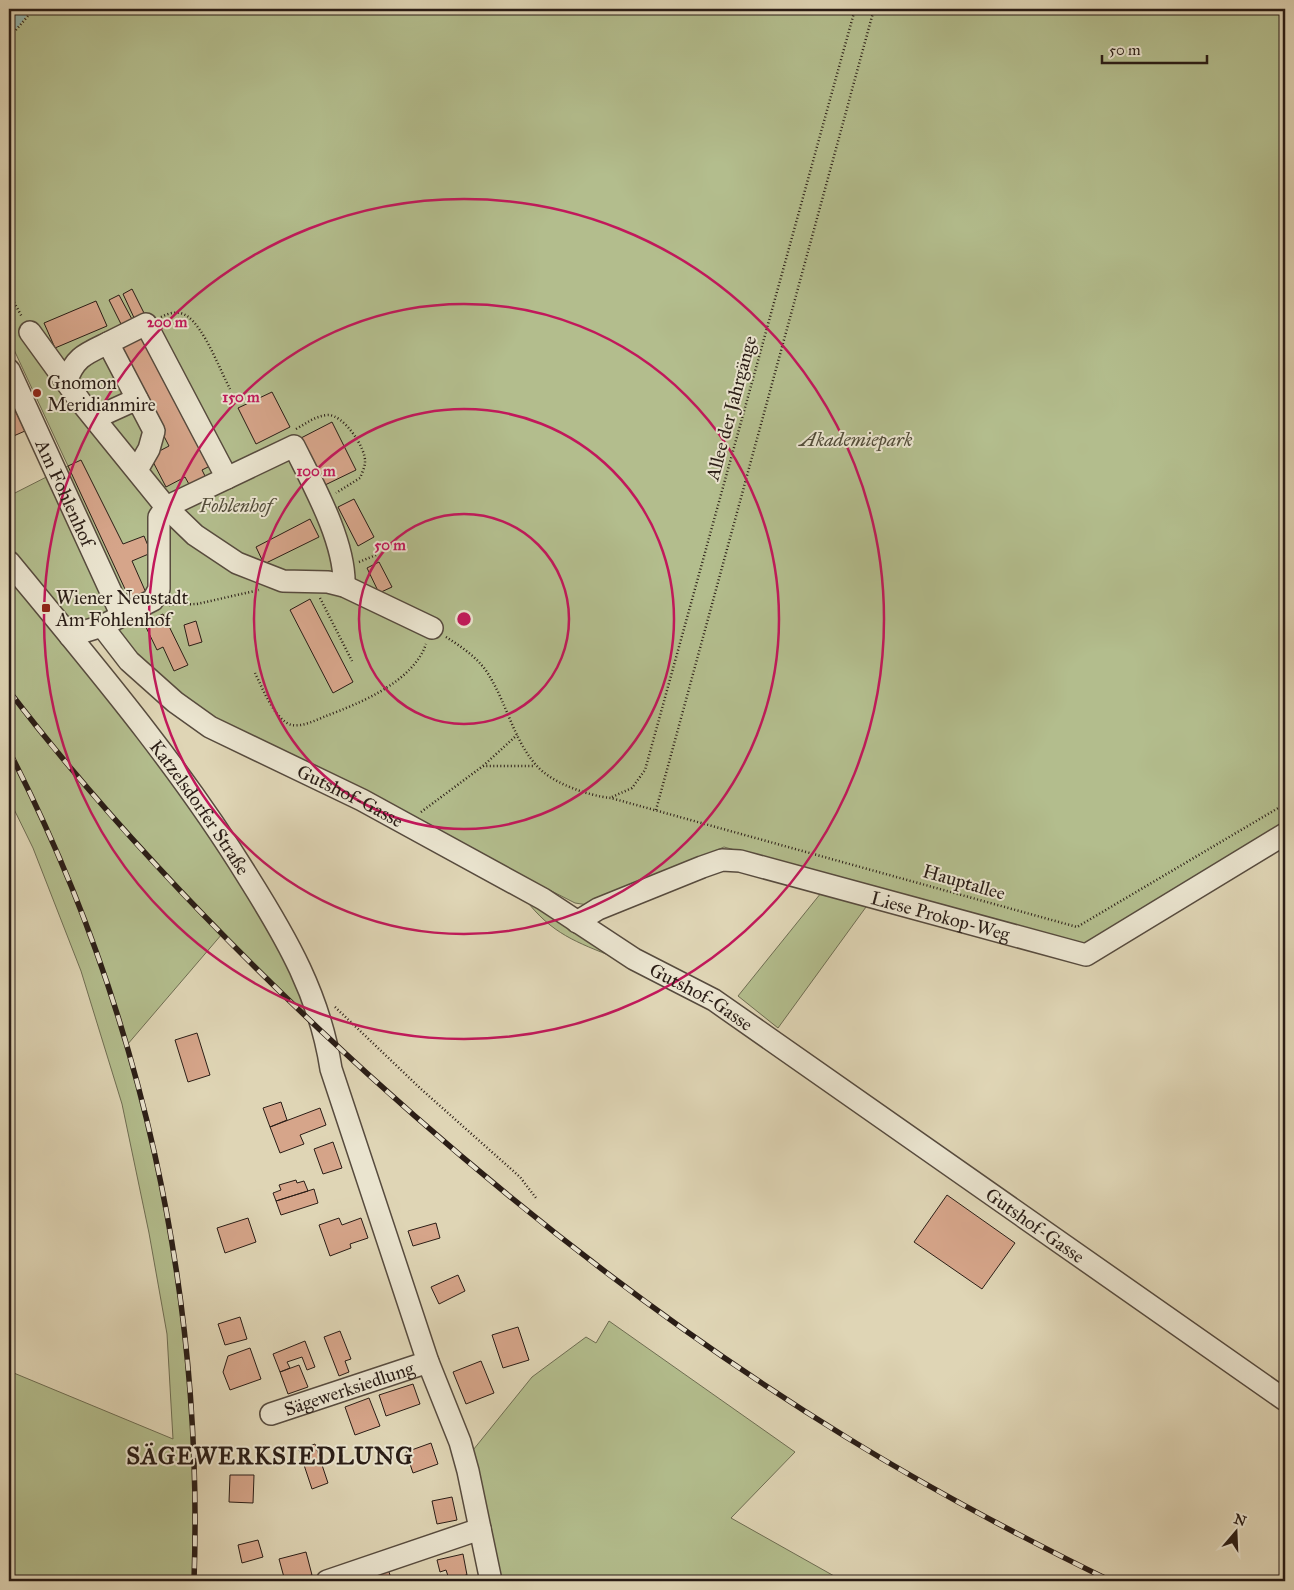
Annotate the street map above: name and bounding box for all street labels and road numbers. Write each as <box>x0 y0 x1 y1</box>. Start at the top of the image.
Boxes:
street label: Allee der Jahrgänge <box>700 333 762 484</box>
street label: Am Fohlenhof <box>30 435 101 552</box>
street label: Katzelsdorfer Straße <box>145 735 255 879</box>
street label: Gutshof-Gasse <box>294 759 407 832</box>
street label: Hauptallee <box>920 859 1008 905</box>
street label: Liese Prokop-Weg <box>869 886 1013 946</box>
street label: Gutshof-Gasse <box>646 958 758 1035</box>
street label: Gutshof-Gasse <box>981 1182 1089 1268</box>
street label: Sägewerksiedlung <box>281 1356 417 1420</box>

